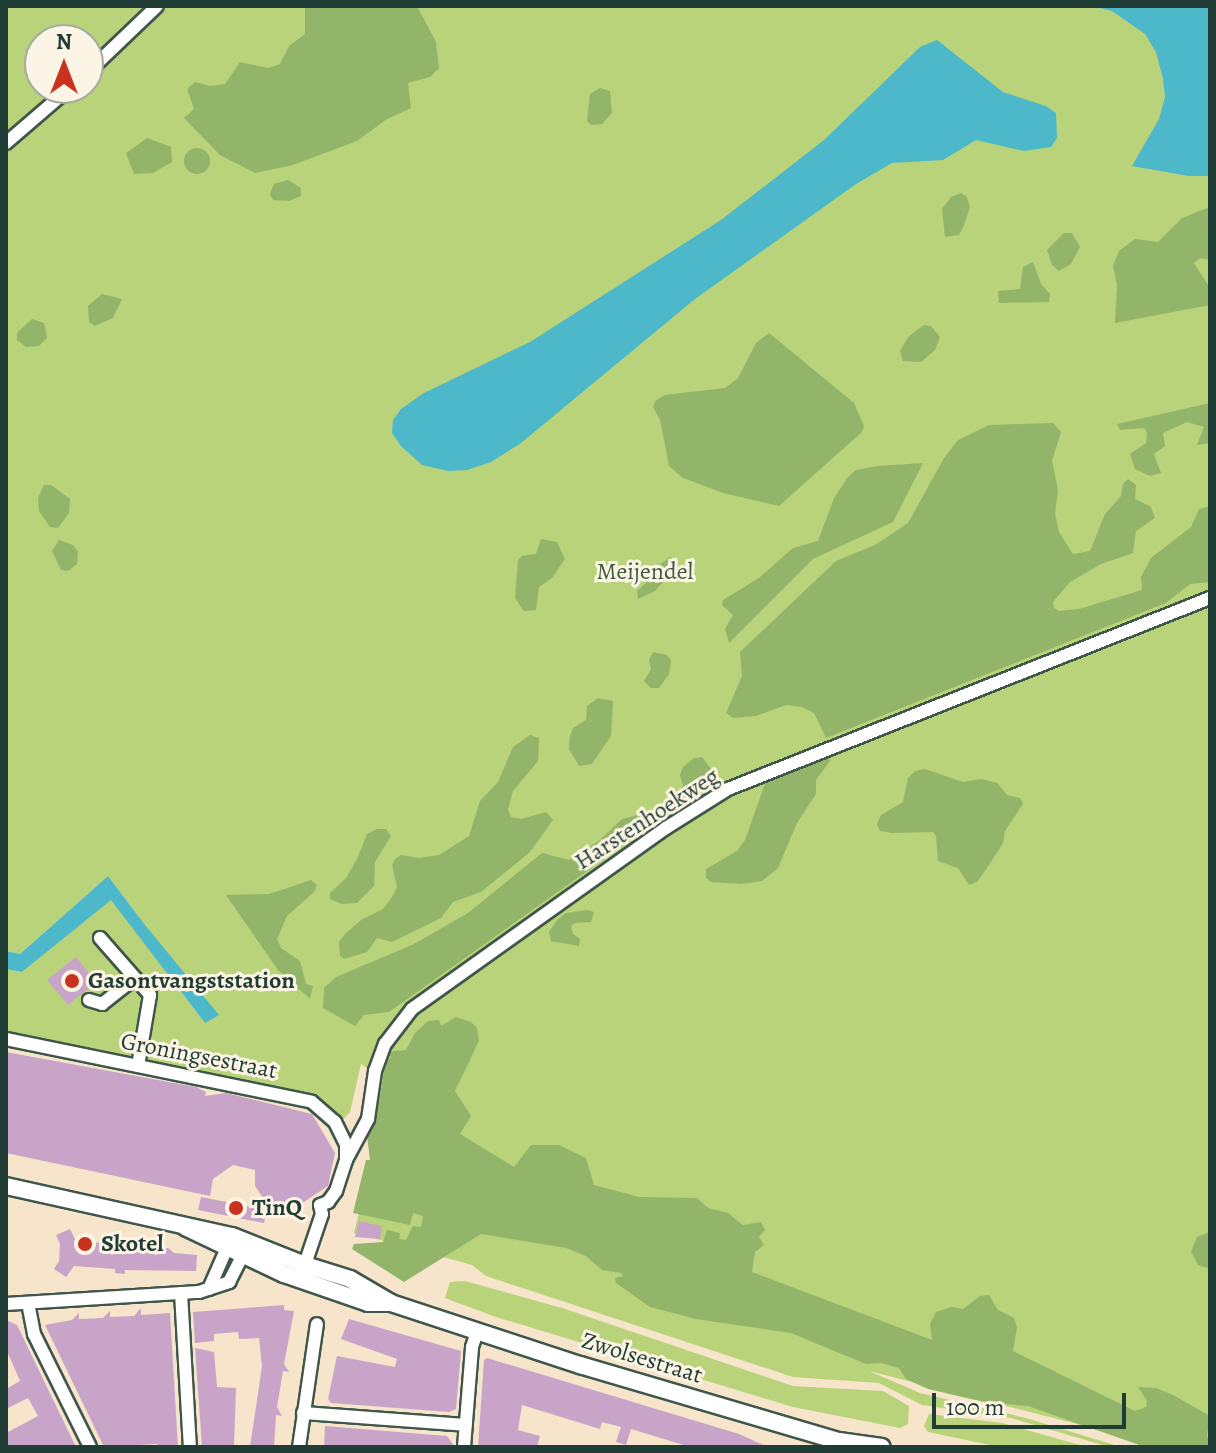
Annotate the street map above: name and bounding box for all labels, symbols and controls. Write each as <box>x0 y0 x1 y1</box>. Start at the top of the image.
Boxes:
north arrow <box>24 24 104 104</box>
text: N <box>56 27 72 57</box>
park label: Meijendel <box>597 558 693 586</box>
street label: Harstenhoekweg <box>570 762 724 876</box>
place label: Gasontvangststation <box>88 967 295 995</box>
marker: Gasontvangststation <box>63 972 81 990</box>
street label: Groningsestraat <box>118 1027 280 1085</box>
place label: TinQ <box>252 1194 302 1222</box>
marker: TinQ <box>227 1199 245 1217</box>
place label: Skotel <box>101 1230 163 1258</box>
marker: Skotel <box>76 1235 94 1253</box>
street label: Zwolsestraat <box>578 1326 706 1390</box>
scale bar <box>936 1377 1130 1427</box>
text: 100 m <box>946 1391 1005 1423</box>

